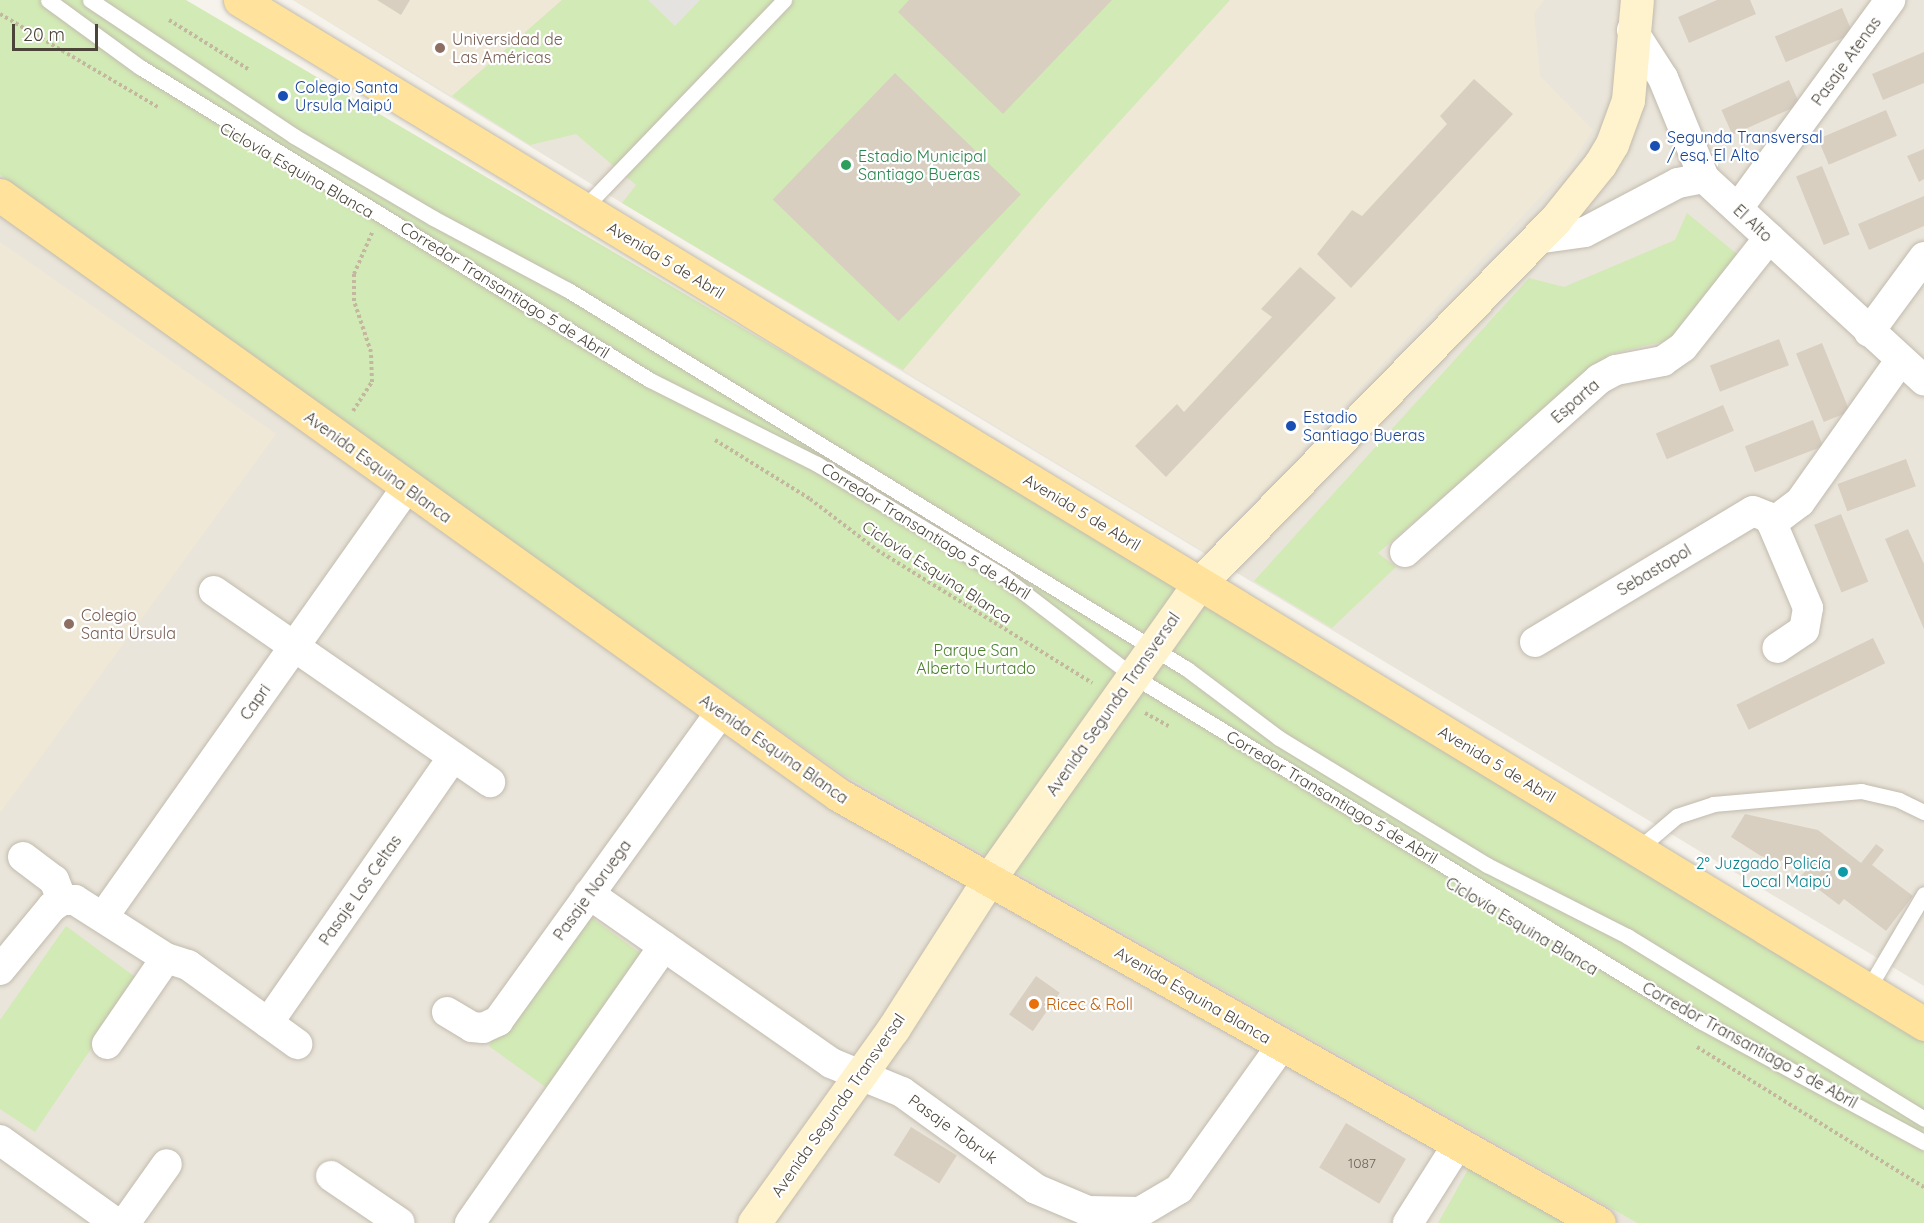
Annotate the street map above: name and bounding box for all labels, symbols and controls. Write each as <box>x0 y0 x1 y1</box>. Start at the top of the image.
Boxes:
scale bar <box>15 12 100 50</box>
street label: Pasaje Atenas <box>1807 13 1885 109</box>
text: 20 m <box>23 23 65 46</box>
place label: Universidad de Las Américas <box>452 29 563 67</box>
marker: Universidad de Las Américas <box>433 41 447 55</box>
place label: Colegio Santa Ursula Maipú <box>295 77 398 115</box>
marker: Colegio Santa Ursula Maipú <box>276 89 290 103</box>
street label: Ciclovía Esquina Blanca <box>217 118 377 222</box>
place label: Segunda Transversal / esq. El Alto <box>1667 127 1823 165</box>
marker: Segunda Transversal / esq. El Alto <box>1648 139 1662 153</box>
place label: Estadio Municipal Santiago Bueras <box>858 146 987 184</box>
marker: Estadio Municipal Santiago Bueras <box>839 158 853 172</box>
street label: El Alto <box>1730 200 1776 246</box>
street label: Corredor Transantiago 5 de Abril <box>397 217 613 363</box>
street label: Avenida 5 de Abril <box>604 217 728 303</box>
street label: Esparta <box>1547 375 1603 427</box>
street label: Avenida Esquina Blanca <box>301 407 455 527</box>
place label: Estadio Santiago Bueras <box>1303 407 1425 445</box>
marker: Estadio Santiago Bueras <box>1284 419 1298 433</box>
street label: Corredor Transantiago 5 de Abril <box>818 458 1034 604</box>
street label: Avenida 5 de Abril <box>1020 469 1144 555</box>
street label: Ciclovía Esquina Blanca <box>859 516 1015 628</box>
street label: Sebastopol <box>1613 540 1695 600</box>
place label: Colegio Santa Úrsula <box>81 605 176 643</box>
street label: Avenida Segunda Transversal <box>1042 609 1184 799</box>
marker: Colegio Santa Úrsula <box>62 617 76 631</box>
park label: Parque San Alberto Hurtado <box>916 640 1036 678</box>
street label: Capri <box>236 680 274 724</box>
street label: Avenida Esquina Blanca <box>696 690 852 808</box>
street label: Avenida 5 de Abril <box>1435 721 1559 807</box>
street label: Corredor Transantiago 5 de Abril <box>1223 726 1441 868</box>
street label: Pasaje Los Celtas <box>315 831 405 949</box>
street label: Pasaje Noruega <box>549 836 635 944</box>
place label: 2° Juzgado Policía Local Maipú <box>1696 853 1831 891</box>
marker: 2° Juzgado Policía Local Maipú <box>1836 865 1850 879</box>
street label: Ciclovía Esquina Blanca <box>1442 873 1602 979</box>
street label: Avenida Esquina Blanca <box>1112 942 1274 1048</box>
street label: Corredor Transantiago 5 de Abril <box>1639 978 1861 1112</box>
place label: Ricec & Roll <box>1046 994 1133 1014</box>
marker: Ricec & Roll <box>1027 997 1041 1011</box>
street label: Avenida Segunda Transversal <box>767 1010 909 1200</box>
street label: Pasaje Tobruk <box>905 1090 1001 1168</box>
house number: 1087 <box>1348 1155 1376 1171</box>

